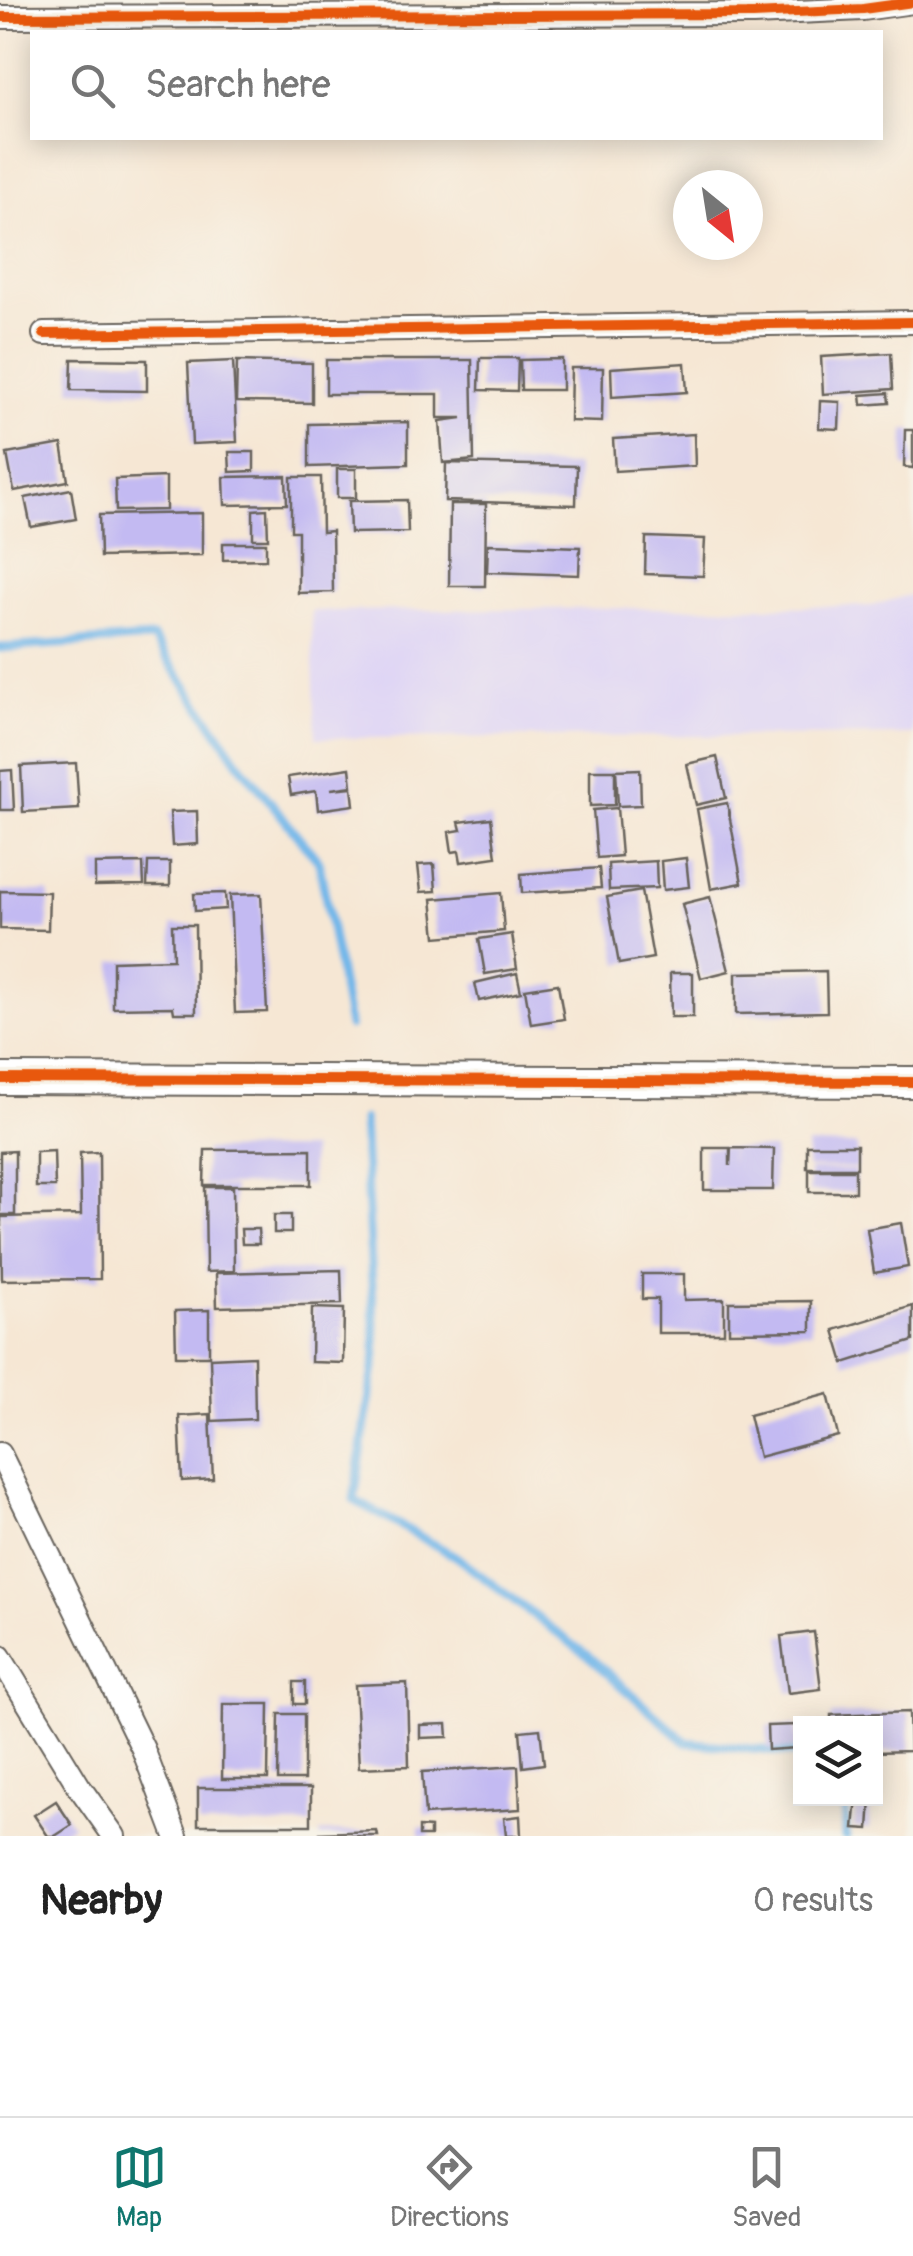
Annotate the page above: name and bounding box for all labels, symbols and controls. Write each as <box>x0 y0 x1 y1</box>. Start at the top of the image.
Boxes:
search box <box>30 30 883 140</box>
icon: search <box>65 58 120 113</box>
text: Search here <box>145 61 331 109</box>
north arrow <box>673 170 763 260</box>
map controls <box>793 1716 883 1806</box>
button: layers <box>793 1716 883 1806</box>
text: Nearby <box>40 1875 162 1927</box>
text: 0 results <box>753 1881 873 1921</box>
tab: Map <box>112 2140 167 2235</box>
tab: Directions <box>390 2140 509 2235</box>
tab: Saved <box>732 2140 801 2235</box>

